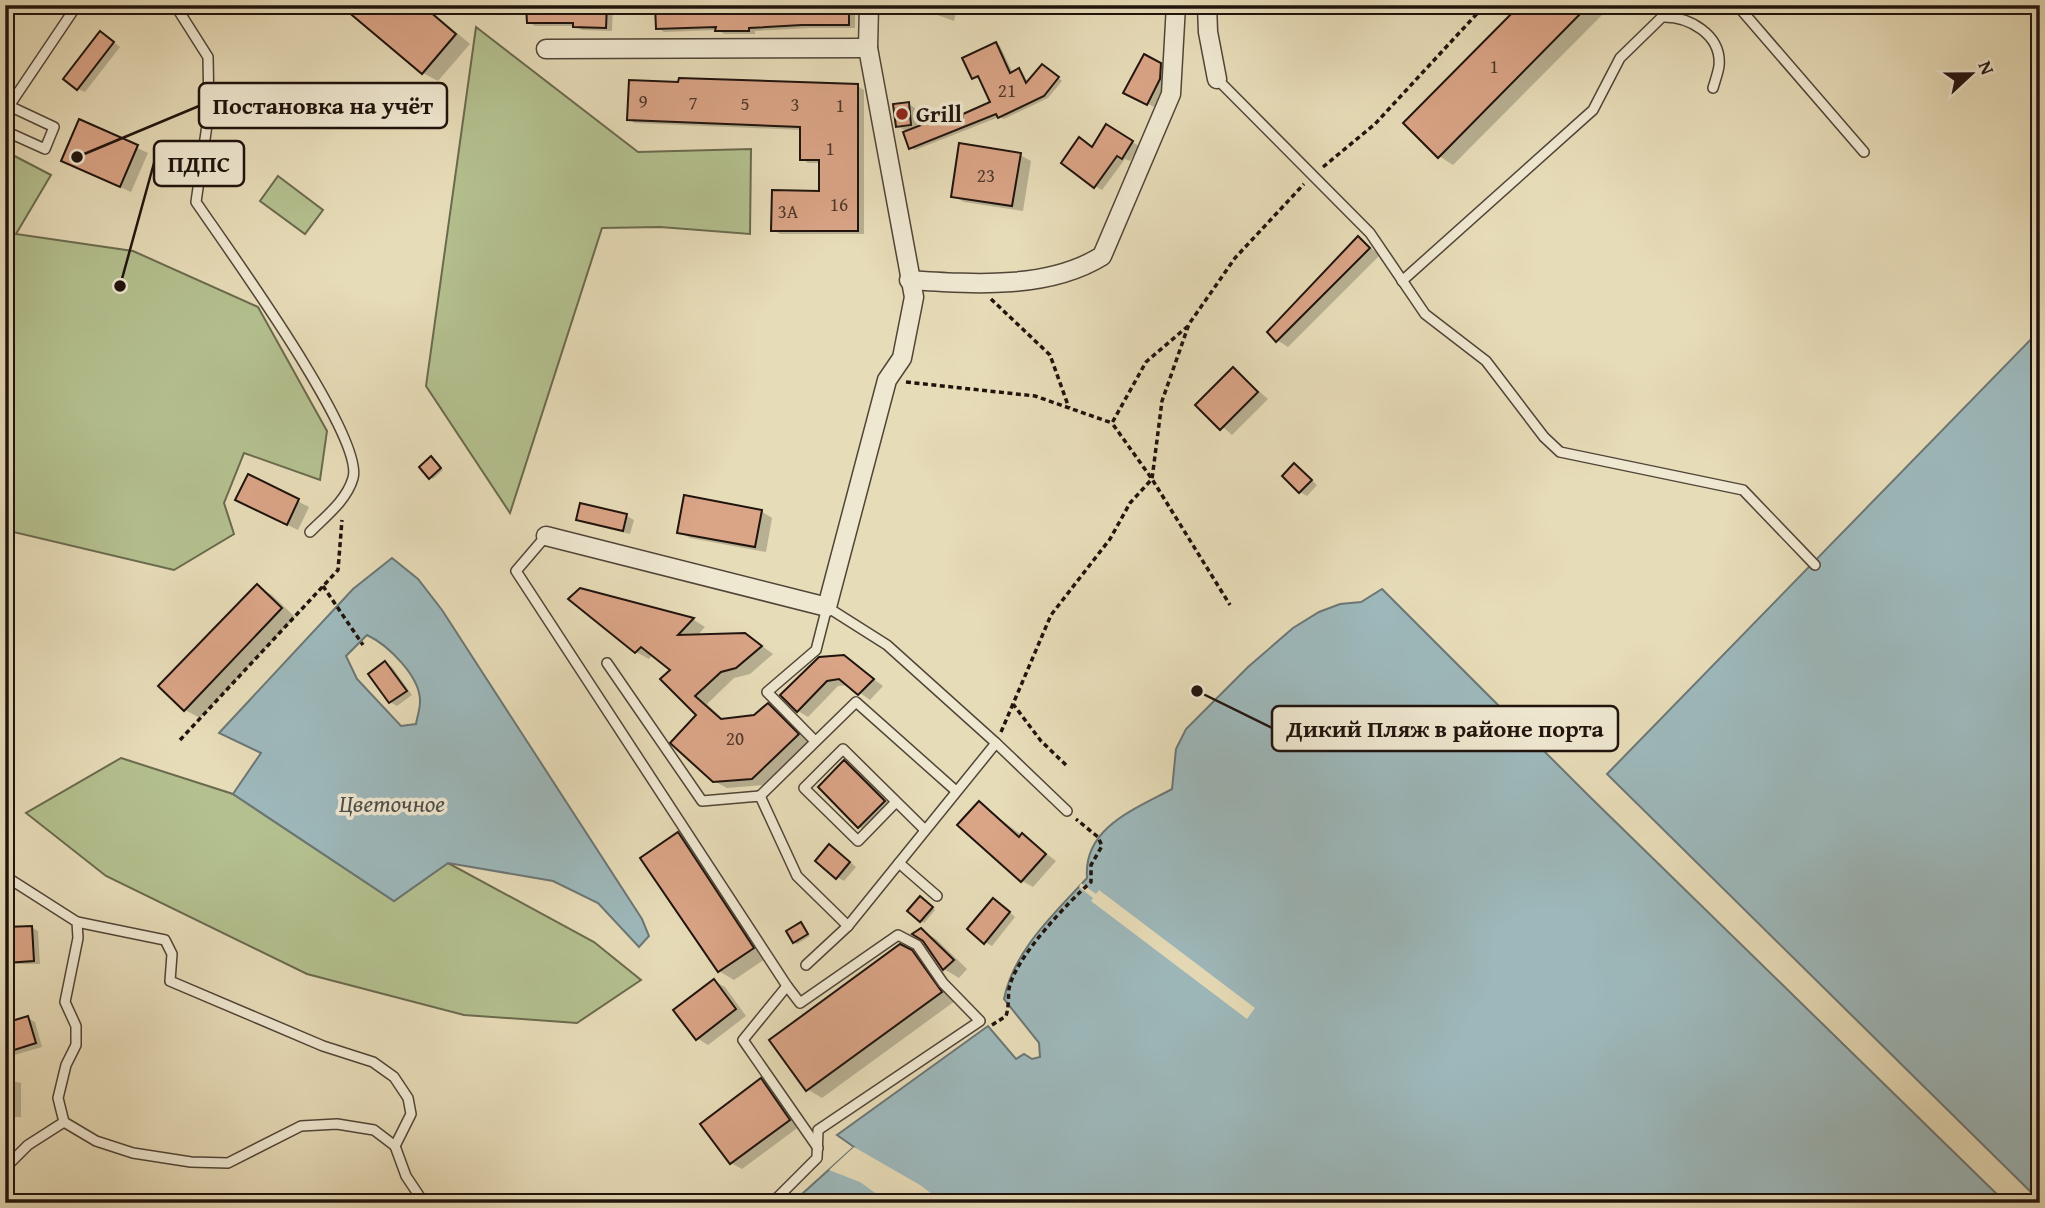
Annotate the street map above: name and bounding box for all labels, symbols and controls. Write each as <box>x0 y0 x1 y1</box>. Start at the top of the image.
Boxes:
north arrow <box>1937 38 2007 108</box>
house number: 1 <box>1489 52 1499 80</box>
text: N <box>1971 56 2002 79</box>
house number: 21 <box>998 76 1016 104</box>
callout: Постановка на учёт <box>199 83 447 128</box>
house number: 9 <box>638 87 648 115</box>
text: Постановка на учёт <box>213 88 433 123</box>
house number: 7 <box>688 88 698 116</box>
house number: 5 <box>740 89 750 117</box>
house number: 3 <box>790 90 800 118</box>
house number: 1 <box>835 91 845 119</box>
place label: Grill <box>916 97 962 130</box>
marker: Grill <box>894 106 910 122</box>
house number: 1 <box>825 134 835 162</box>
callout: ПДПС <box>154 141 244 186</box>
text: ПДПС <box>168 146 230 181</box>
house number: 23 <box>977 161 995 189</box>
house number: 16 <box>830 190 848 218</box>
house number: 3А <box>778 197 799 225</box>
callout: Дикий Пляж в районе порта <box>1272 706 1618 751</box>
text: Дикий Пляж в районе порта <box>1285 711 1605 746</box>
house number: 20 <box>726 724 744 752</box>
water label: Цветочное <box>339 786 445 821</box>

